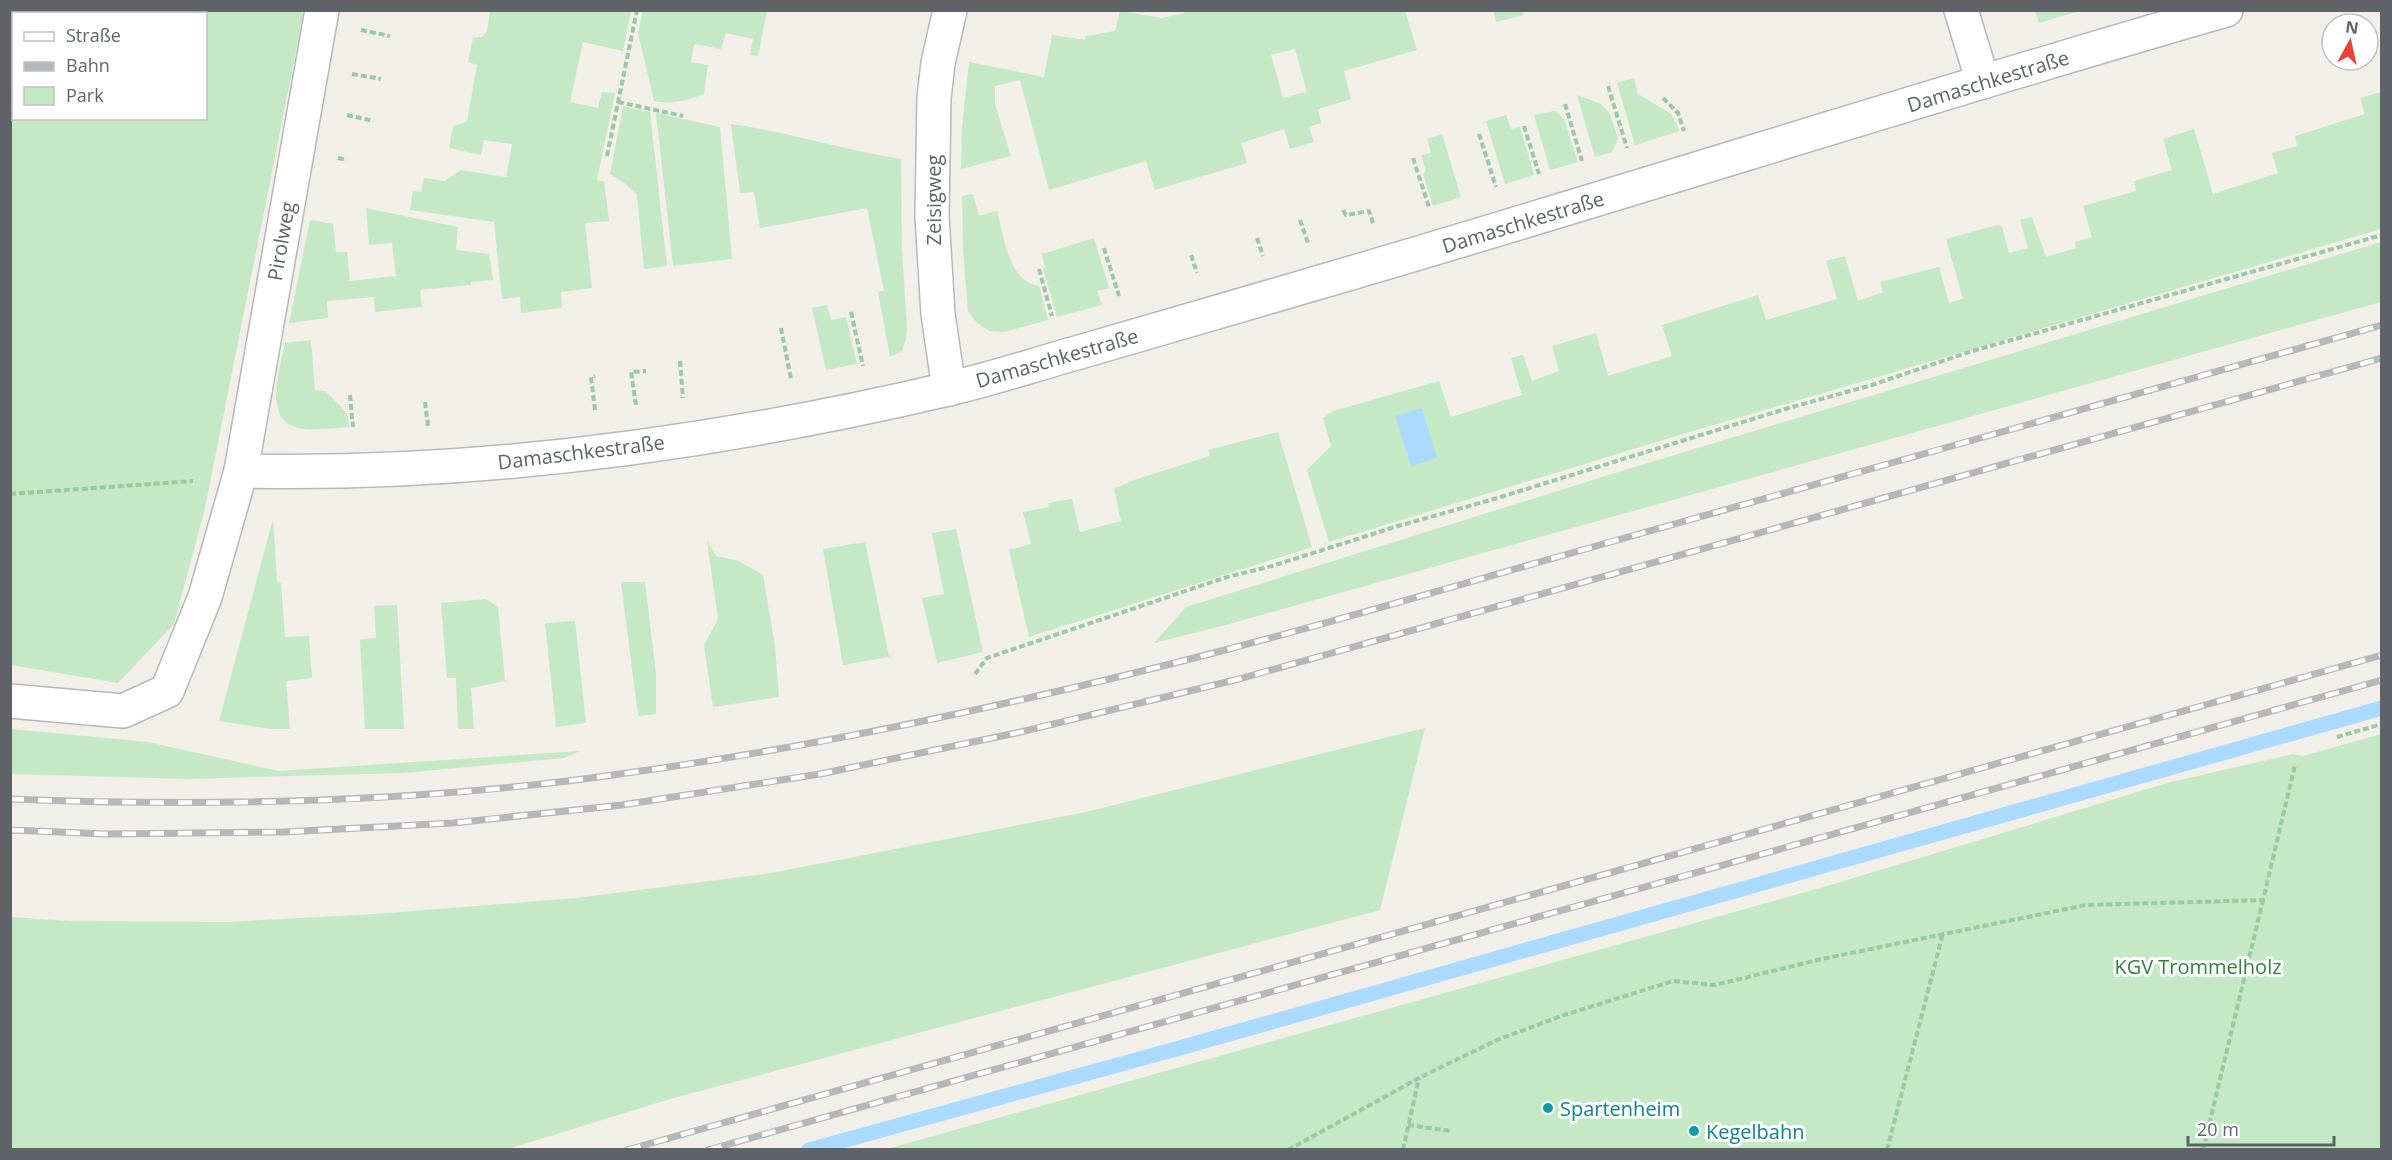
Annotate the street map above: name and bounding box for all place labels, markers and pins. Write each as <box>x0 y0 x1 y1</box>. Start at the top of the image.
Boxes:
place label: Spartenheim <box>1560 1095 1680 1122</box>
marker: Spartenheim <box>1541 1101 1555 1115</box>
place label: Kegelbahn <box>1706 1118 1805 1145</box>
marker: Kegelbahn <box>1687 1124 1701 1138</box>

